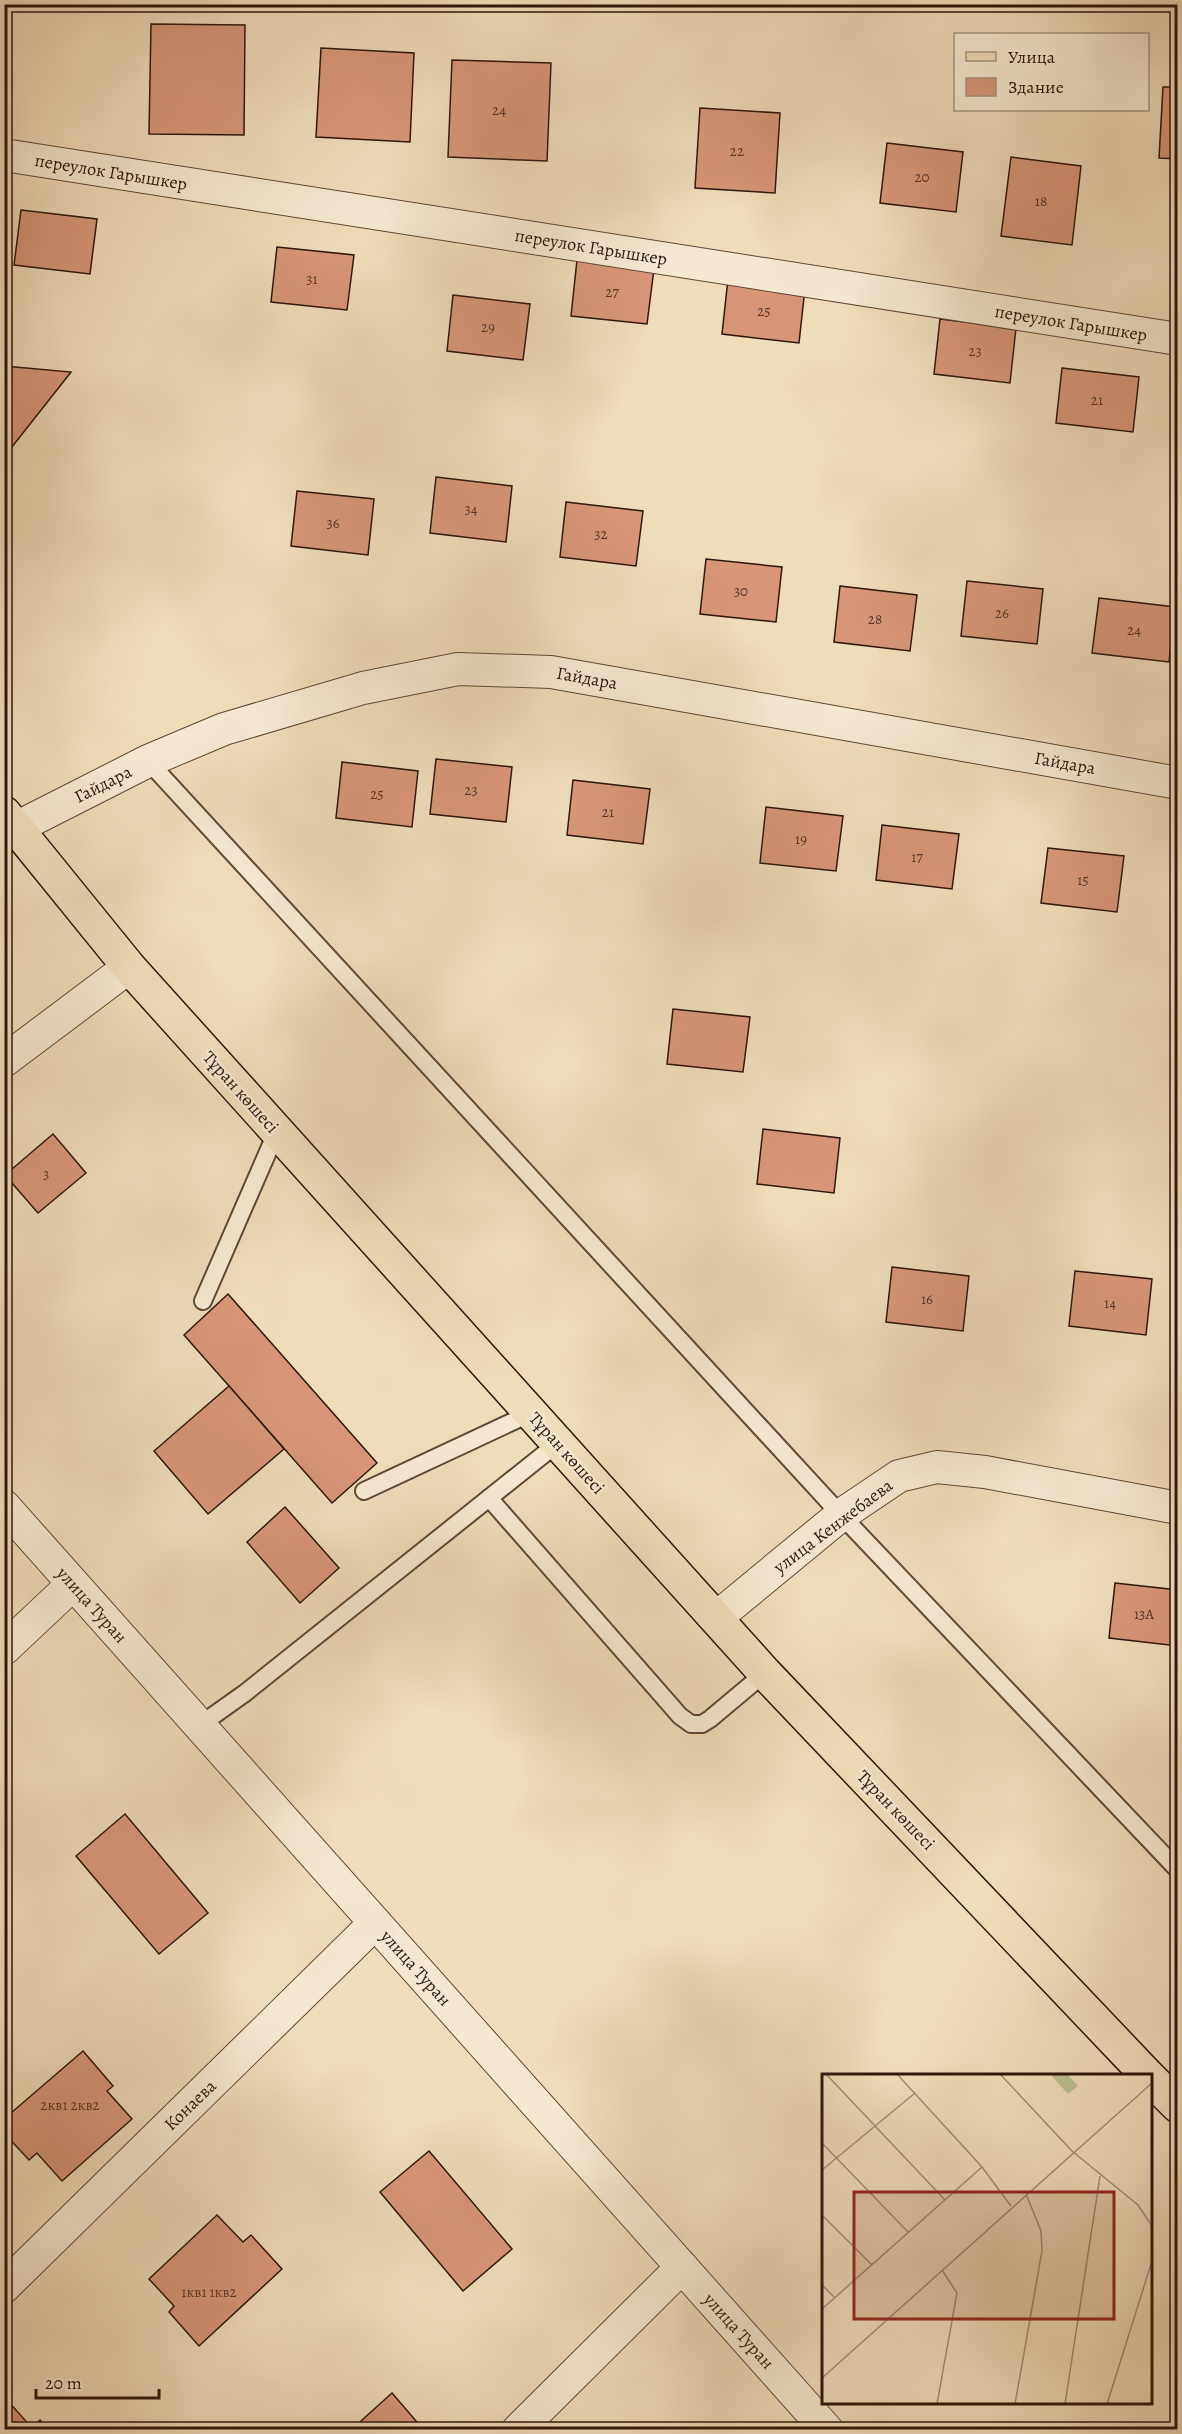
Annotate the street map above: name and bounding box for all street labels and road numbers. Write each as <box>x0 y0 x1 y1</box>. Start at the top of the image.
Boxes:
street label: переулок Гарышкер <box>33 148 189 196</box>
street label: переулок Гарышкер <box>513 223 669 271</box>
street label: переулок Гарышкер <box>993 299 1149 347</box>
street label: Гайдара <box>555 661 620 695</box>
street label: Гайдара <box>1033 746 1098 780</box>
street label: Гайдара <box>70 759 136 809</box>
street label: Тұран көшесі <box>198 1046 284 1138</box>
street label: Тұран көшесі <box>524 1407 610 1499</box>
street label: улица Кенжебаева <box>768 1473 898 1579</box>
street label: улица Туран <box>51 1561 133 1648</box>
street label: Тұран көшесі <box>852 1765 940 1855</box>
street label: улица Туран <box>375 1924 457 2011</box>
street label: Конаева <box>159 2074 222 2136</box>
street label: улица Туран <box>698 2287 780 2374</box>

